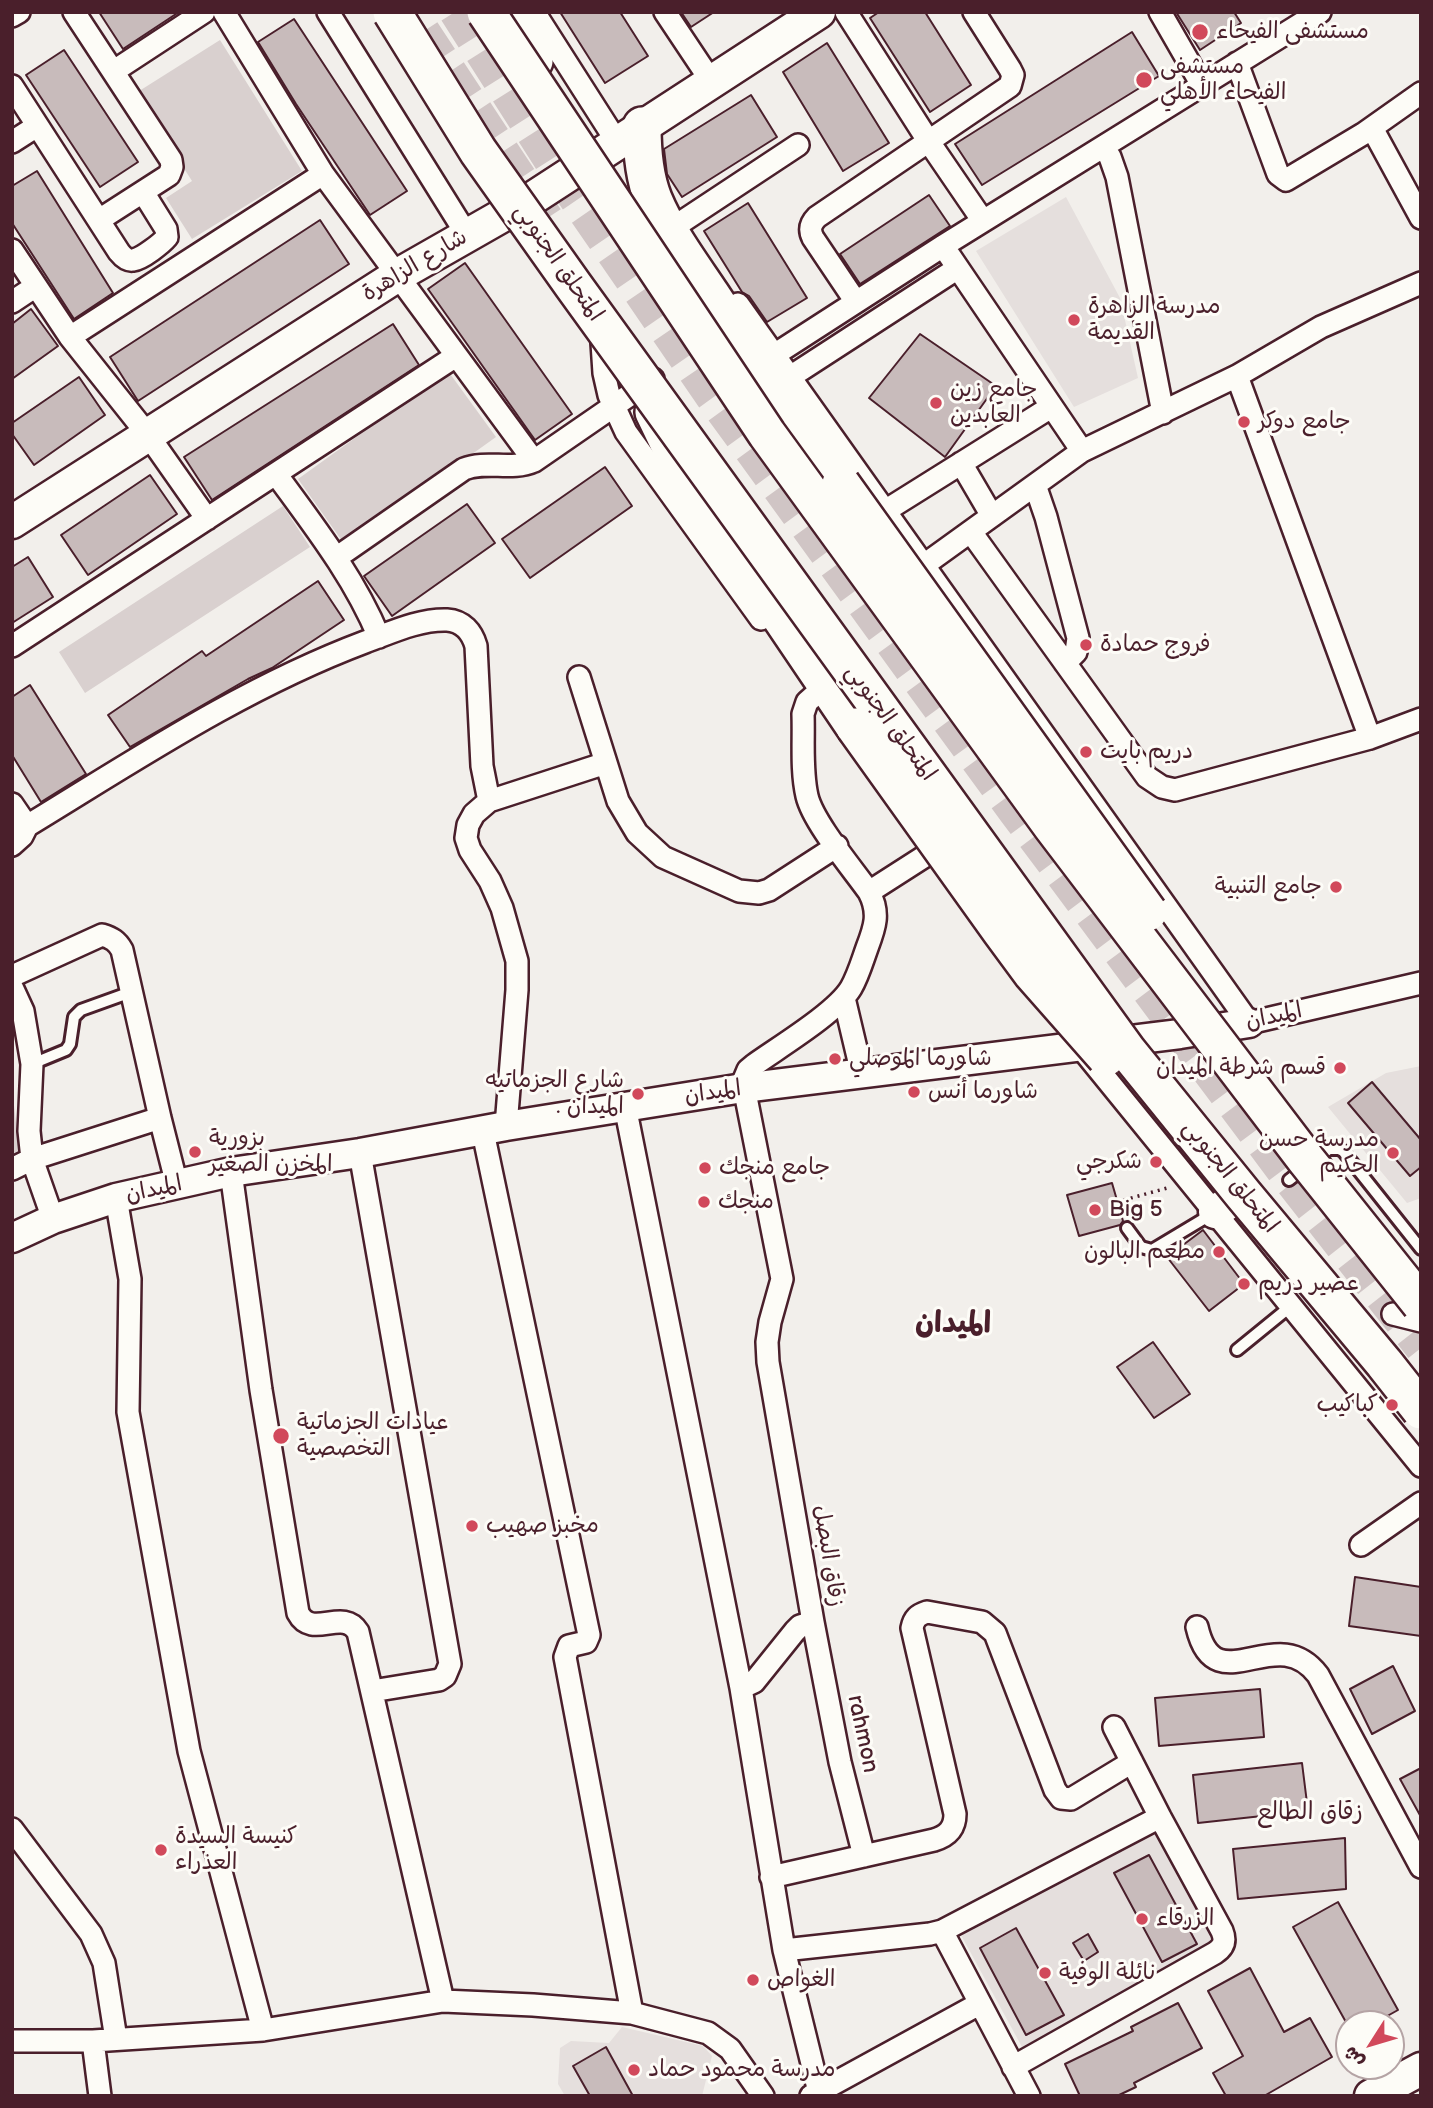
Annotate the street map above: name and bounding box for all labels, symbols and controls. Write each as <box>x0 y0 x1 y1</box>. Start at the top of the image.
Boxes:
place label: مستشفى الفيحاء <box>1216 18 1369 46</box>
marker: مستشفى الفيحاء <box>1190 22 1210 42</box>
place label: مستشفى الفيحاء الأهلي <box>1160 53 1286 107</box>
marker: مستشفى الفيحاء الأهلي <box>1134 70 1154 90</box>
street label: المتحلق الجنوبي <box>507 199 609 327</box>
street label: شارع الزاهرة <box>357 224 473 308</box>
place label: مدرسة الزاهرة القديمة <box>1088 293 1220 347</box>
marker: مدرسة الزاهرة القديمة <box>1066 312 1082 328</box>
place label: جامع زين العابدين <box>950 376 1037 430</box>
marker: جامع زين العابدين <box>928 395 944 411</box>
place label: جامع دوكر <box>1258 408 1351 436</box>
marker: جامع دوكر <box>1236 414 1252 430</box>
place label: فروج حمادة <box>1100 631 1211 659</box>
marker: فروج حمادة <box>1078 637 1094 653</box>
street label: المتحلق الجنوبي <box>838 659 942 787</box>
place label: دريم بايت <box>1100 738 1193 766</box>
marker: دريم بايت <box>1078 744 1094 760</box>
place label: جامع التنبية <box>1215 873 1322 901</box>
marker: جامع التنبية <box>1328 879 1344 895</box>
street label: الميدان <box>1243 998 1305 1036</box>
place label: شاورما الموصلي <box>849 1045 992 1073</box>
marker: شاورما الموصلي <box>827 1051 843 1067</box>
place label: قسم شرطة الميدان <box>1156 1054 1326 1082</box>
marker: قسم شرطة الميدان <box>1332 1060 1348 1076</box>
place label: شارع الجزماتيه . الميدان <box>486 1067 624 1121</box>
street label: الميدان <box>683 1075 743 1111</box>
place label: شاورما أنس <box>928 1078 1038 1106</box>
marker: شاورما أنس <box>906 1084 922 1100</box>
marker: شارع الجزماتيه . الميدان <box>630 1086 646 1102</box>
street label: المتحلق الجنوبي <box>1176 1115 1284 1239</box>
place label: بزورية المخزن الصغير <box>209 1125 333 1179</box>
place label: مدرسة حسن الحكيم <box>1259 1126 1379 1180</box>
marker: بزورية المخزن الصغير <box>187 1144 203 1160</box>
marker: مدرسة حسن الحكيم <box>1385 1145 1401 1161</box>
place label: شكرجي <box>1076 1148 1142 1176</box>
place label: جامع منجك <box>719 1154 830 1182</box>
marker: شكرجي <box>1148 1154 1164 1170</box>
marker: جامع منجك <box>697 1160 713 1176</box>
street label: الميدان <box>123 1171 185 1209</box>
place label: منجك <box>718 1188 774 1216</box>
marker: منجك <box>696 1194 712 1210</box>
place label: Big 5 <box>1109 1196 1163 1224</box>
marker: Big 5 <box>1087 1202 1103 1218</box>
place label: مطعم البالون <box>1084 1238 1205 1266</box>
marker: مطعم البالون <box>1211 1244 1227 1260</box>
place label: عصير دريم <box>1258 1270 1359 1298</box>
marker: عصير دريم <box>1236 1276 1252 1292</box>
district label: الميدان <box>915 1306 991 1342</box>
place label: كباكيب <box>1316 1391 1378 1419</box>
marker: كباكيب <box>1384 1397 1400 1413</box>
place label: عيادات الجزماتية التخصصية <box>297 1409 448 1463</box>
marker: عيادات الجزماتية التخصصية <box>271 1426 291 1446</box>
street label: زقاق البصل <box>806 1503 850 1609</box>
place label: مخبز صهيب <box>486 1512 599 1540</box>
marker: مخبز صهيب <box>464 1518 480 1534</box>
street label: rahmon <box>840 1693 884 1775</box>
district label: زقاق الطالع <box>1257 1799 1363 1827</box>
place label: كنيسة السيدة العذراء <box>175 1823 297 1877</box>
marker: كنيسة السيدة العذراء <box>153 1842 169 1858</box>
place label: الزرقاء <box>1156 1905 1214 1933</box>
marker: الزرقاء <box>1134 1911 1150 1927</box>
place label: نائلة الوفية <box>1059 1959 1155 1987</box>
marker: نائلة الوفية <box>1037 1965 1053 1981</box>
place label: الغواص <box>767 1966 835 1994</box>
marker: الغواص <box>745 1972 761 1988</box>
north arrow <box>1335 2010 1405 2080</box>
text: ش <box>1339 2041 1370 2072</box>
place label: مدرسة محمود حماد <box>648 2056 836 2084</box>
marker: مدرسة محمود حماد <box>626 2062 642 2078</box>

